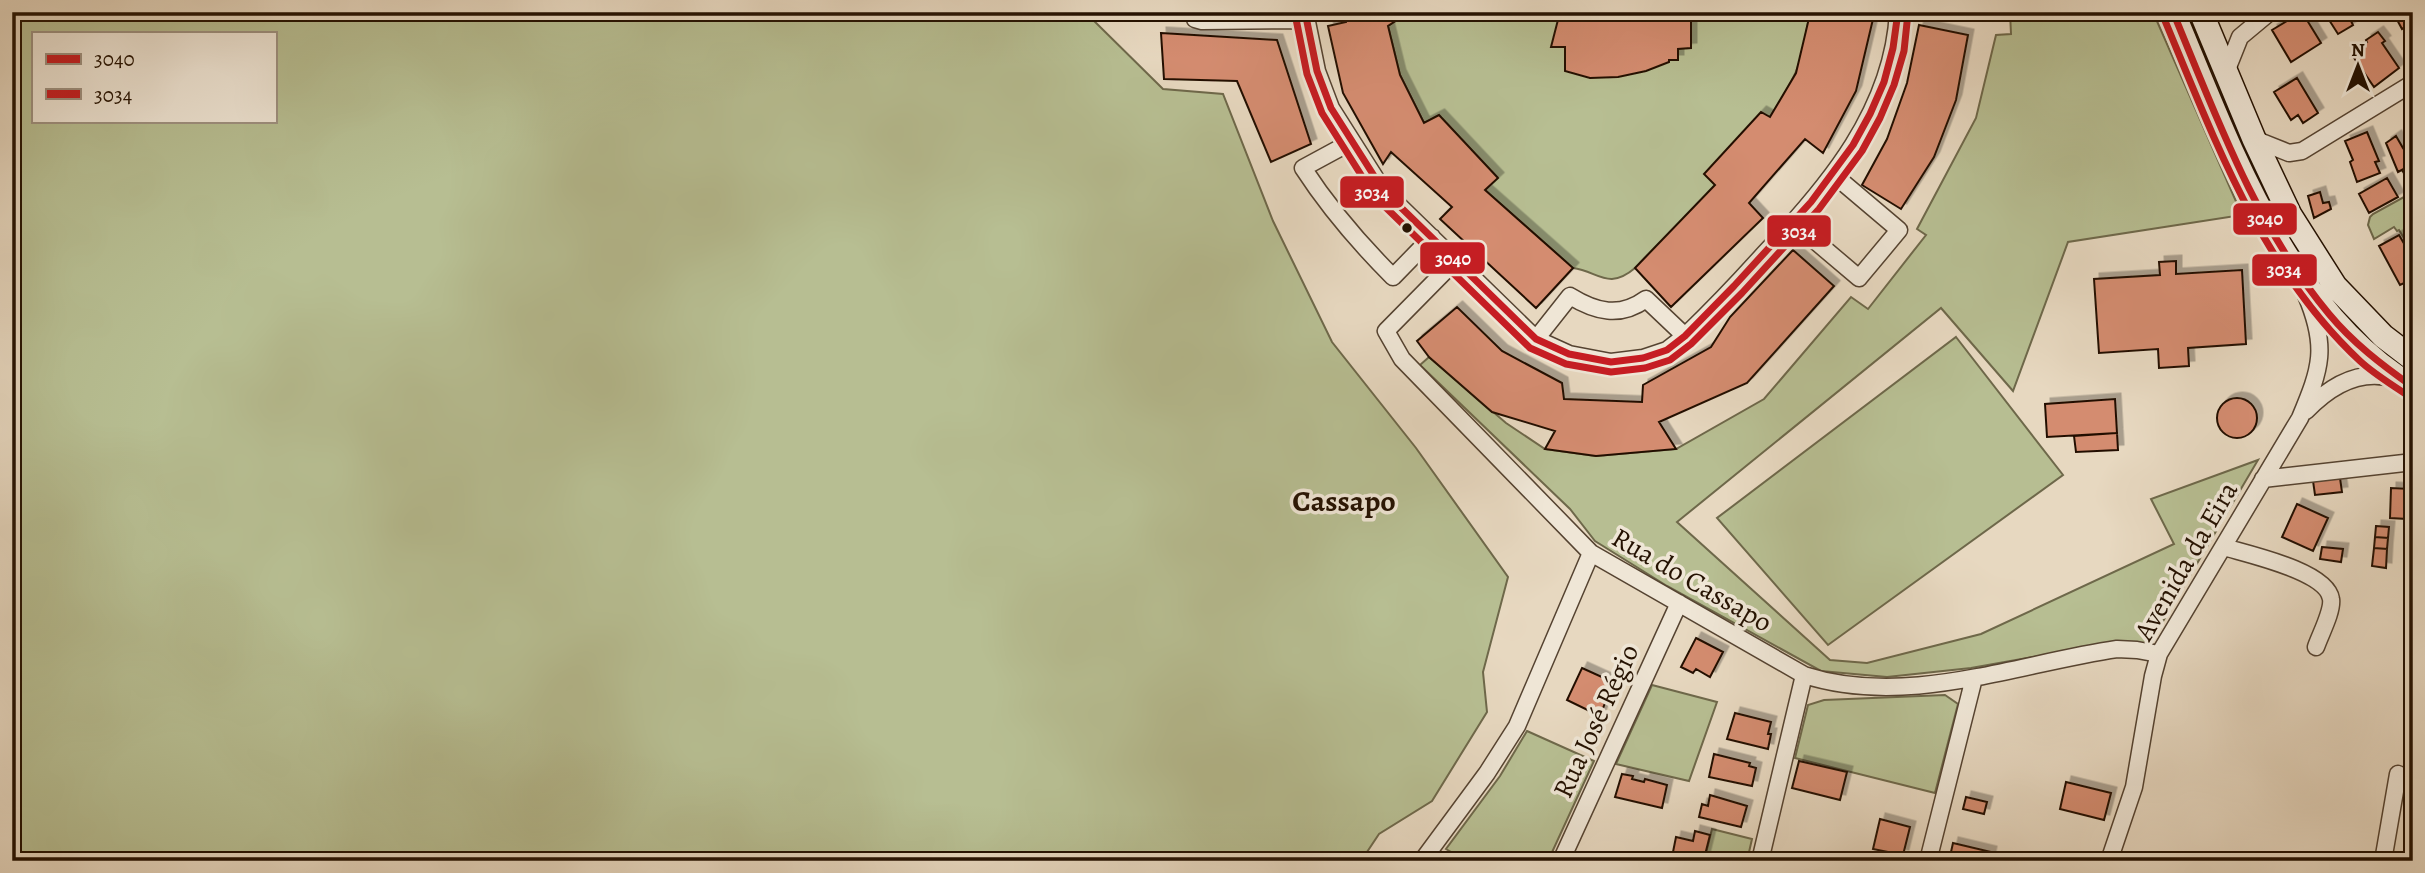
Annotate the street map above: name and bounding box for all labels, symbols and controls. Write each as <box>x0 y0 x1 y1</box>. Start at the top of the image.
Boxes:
legend <box>32 32 276 122</box>
north arrow <box>2324 32 2394 102</box>
text: N <box>2351 37 2365 63</box>
text: 3040 <box>94 45 135 73</box>
text: 3034 <box>94 81 132 109</box>
line badge: 3034 <box>1339 175 1405 209</box>
text: 3034 <box>1355 180 1389 206</box>
line badge: 3040 <box>2232 202 2298 236</box>
text: 3040 <box>2247 206 2284 232</box>
line badge: 3034 <box>1766 214 1832 248</box>
text: 3034 <box>1782 219 1816 245</box>
unlabelled marker <box>1400 221 1414 235</box>
line badge: 3040 <box>1419 241 1486 275</box>
text: 3040 <box>1435 246 1472 272</box>
line badge: 3034 <box>2251 253 2318 287</box>
text: 3034 <box>2267 257 2301 283</box>
street label: Avenida da Eira <box>2125 474 2247 648</box>
district label: Cassapo <box>1292 481 1396 521</box>
street label: Rua do Cassapo <box>1605 519 1779 641</box>
street label: Rua José Régio <box>1544 638 1648 804</box>

